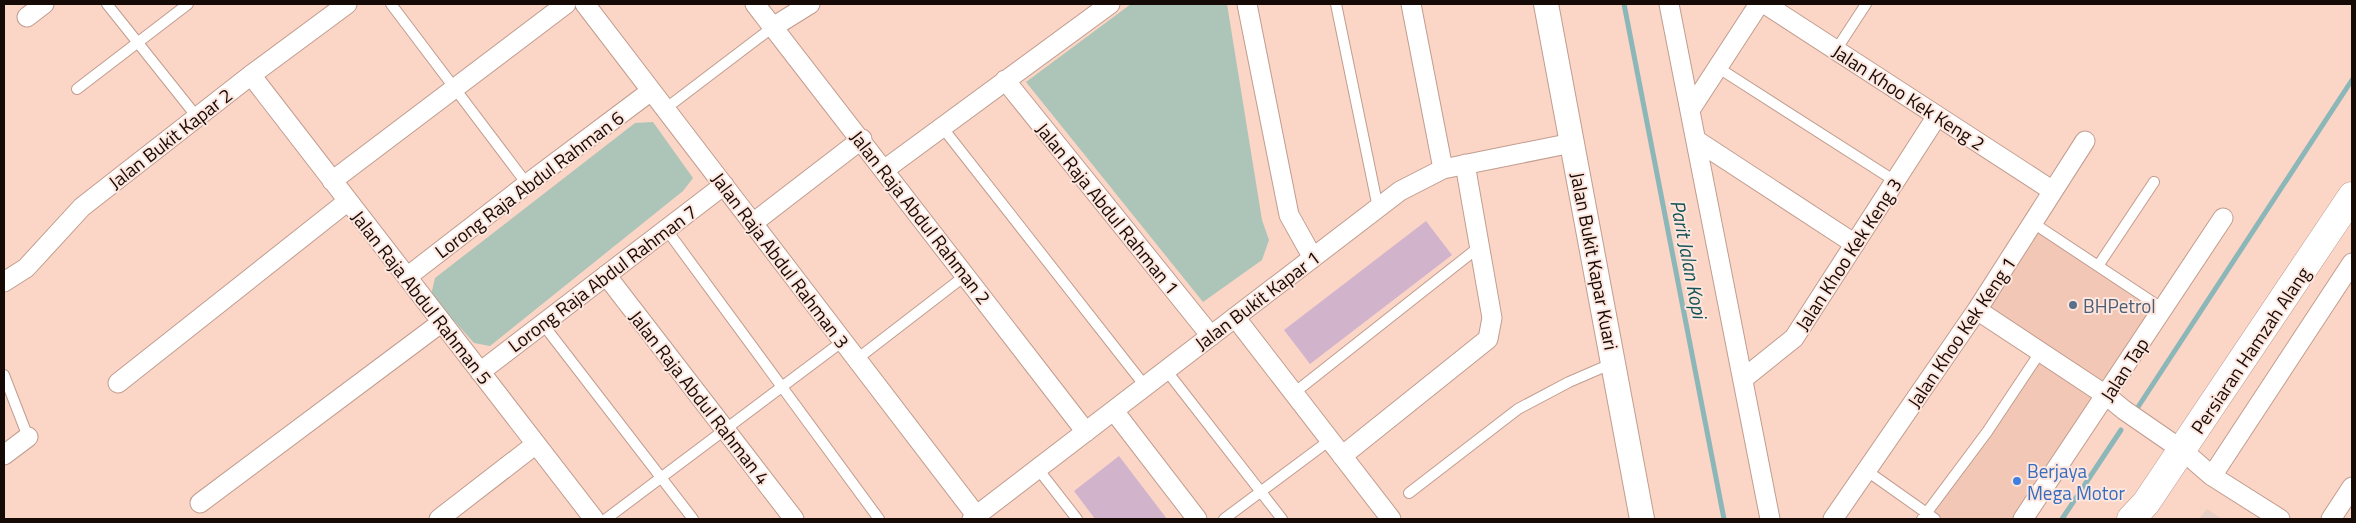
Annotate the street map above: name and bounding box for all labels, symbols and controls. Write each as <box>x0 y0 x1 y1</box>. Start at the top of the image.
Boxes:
street label: Jalan Khoo Kek Keng 2 <box>1827 37 1991 157</box>
street label: Jalan Bukit Kapar 2 <box>102 80 238 196</box>
street label: Lorong Raja Abdul Rahman 6 <box>428 103 630 265</box>
street label: Jalan Raja Abdul Rahman 1 <box>1029 116 1187 300</box>
street label: Jalan Raja Abdul Rahman 2 <box>844 124 998 310</box>
street label: Jalan Raja Abdul Rahman 3 <box>705 166 857 354</box>
street label: Jalan Bukit Kapar Kuari <box>1564 170 1626 352</box>
street label: Jalan Khoo Kek Keng 3 <box>1788 172 1908 336</box>
street label: Lorong Raja Abdul Rahman 7 <box>501 197 703 359</box>
water label: Parit Jalan Kopi <box>1662 197 1716 324</box>
street label: Jalan Raja Abdul Rahman 5 <box>345 204 499 390</box>
street label: Jalan Bukit Kapar 1 <box>1188 243 1326 357</box>
street label: Jalan Khoo Kek Keng 1 <box>1900 251 2022 413</box>
street label: Persiaran Hamzah Alang <box>2183 260 2317 439</box>
place label: BHPetrol <box>2083 291 2156 320</box>
marker: BHPetrol <box>2067 299 2079 311</box>
street label: Jalan Raja Abdul Rahman 4 <box>623 304 777 490</box>
street label: Jalan Tap <box>2092 331 2156 407</box>
place label: Berjaya Mega Motor <box>2027 456 2125 507</box>
marker: Berjaya Mega Motor <box>2011 475 2023 487</box>

